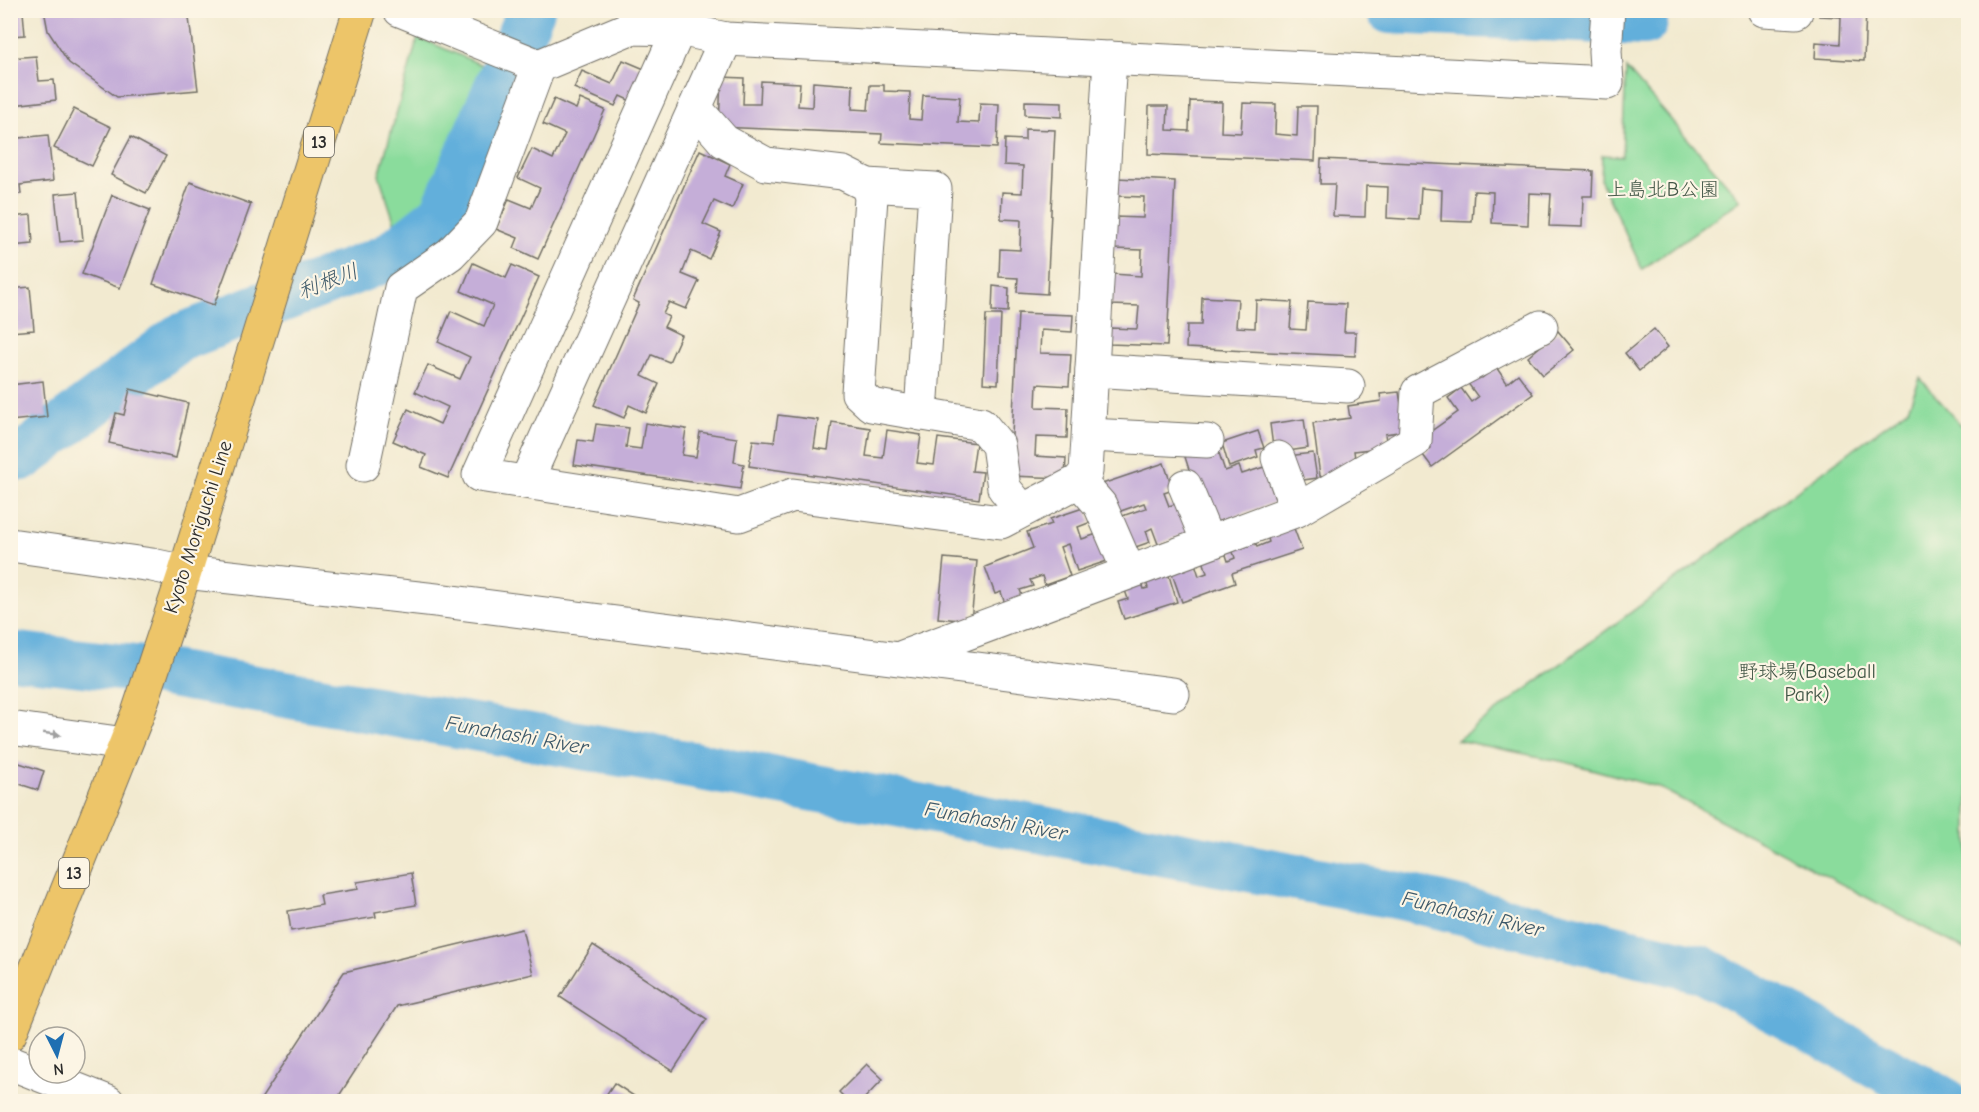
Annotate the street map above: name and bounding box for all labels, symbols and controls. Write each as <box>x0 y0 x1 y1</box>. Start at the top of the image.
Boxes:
road number: 13 <box>304 127 334 157</box>
park label: 上島北B公園 <box>1607 178 1719 201</box>
water label: 利根川 <box>294 259 362 303</box>
street label: Kyoto Moriguchi Line <box>159 438 237 616</box>
park label: 野球場(Baseball Park) <box>1738 660 1876 706</box>
water label: Funahashi River <box>444 711 592 760</box>
one-way arrow <box>43 729 62 738</box>
water label: Funahashi River <box>923 797 1071 846</box>
road number: 13 <box>59 858 89 888</box>
water label: Funahashi River <box>1400 886 1548 942</box>
north arrow <box>27 1025 87 1085</box>
text: N <box>52 1059 65 1078</box>

